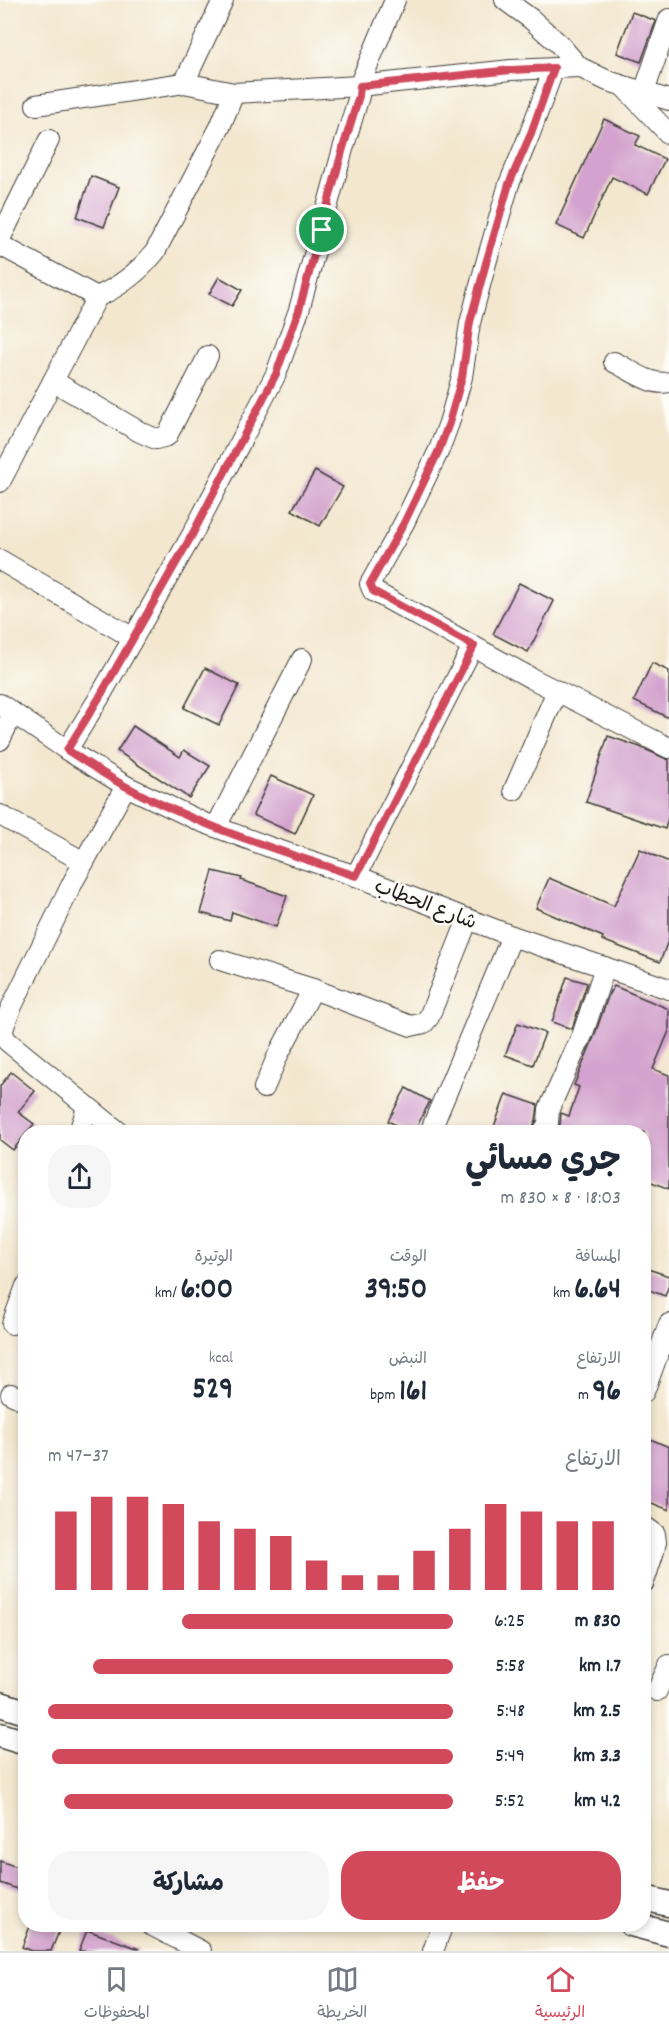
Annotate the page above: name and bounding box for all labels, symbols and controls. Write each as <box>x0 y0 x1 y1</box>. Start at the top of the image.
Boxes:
pin <box>296 204 347 255</box>
icon: arrive <box>305 213 338 246</box>
street label: شارع الحطاب <box>370 873 480 938</box>
text: جري مسائي <box>465 1139 621 1186</box>
button: share <box>48 1145 111 1208</box>
text: 18:03 · 8 × 830 m <box>501 1185 621 1213</box>
text: الوتيرة <box>194 1246 233 1269</box>
text: الوقت <box>390 1246 427 1269</box>
text: المسافة <box>575 1246 621 1269</box>
text: 6:00 <box>181 1270 233 1313</box>
text: 39:50 <box>365 1270 427 1313</box>
text: 6.64 <box>574 1270 621 1313</box>
text: /km <box>155 1282 181 1305</box>
text: km <box>553 1282 574 1305</box>
text: kcal <box>209 1347 233 1370</box>
text: النبض <box>389 1348 427 1371</box>
text: الارتفاع <box>576 1348 621 1371</box>
text: 529 <box>192 1370 233 1413</box>
text: 161 <box>399 1372 427 1415</box>
text: 96 <box>593 1372 621 1415</box>
text: bpm <box>370 1384 399 1407</box>
text: m <box>578 1384 593 1407</box>
text: 37–47 m <box>48 1443 109 1471</box>
text: الارتفاع <box>565 1447 621 1475</box>
text: 6:25 <box>494 1608 525 1636</box>
text: 830 m <box>575 1608 621 1636</box>
text: 5:58 <box>495 1653 525 1681</box>
text: 1.7 km <box>579 1653 621 1681</box>
text: 5:48 <box>496 1698 525 1726</box>
text: 2.5 km <box>573 1698 621 1726</box>
text: 5:49 <box>495 1743 525 1771</box>
text: 3.3 km <box>573 1743 621 1771</box>
text: 5:52 <box>494 1788 525 1816</box>
text: 4.2 km <box>574 1788 621 1816</box>
button: مشاركة <box>48 1851 329 1920</box>
button: حفظ <box>341 1851 621 1920</box>
tab: المحفوظات <box>84 1963 150 2026</box>
tab: الخريطة <box>317 1963 367 2026</box>
tab: الرئيسية <box>535 1963 585 2026</box>

